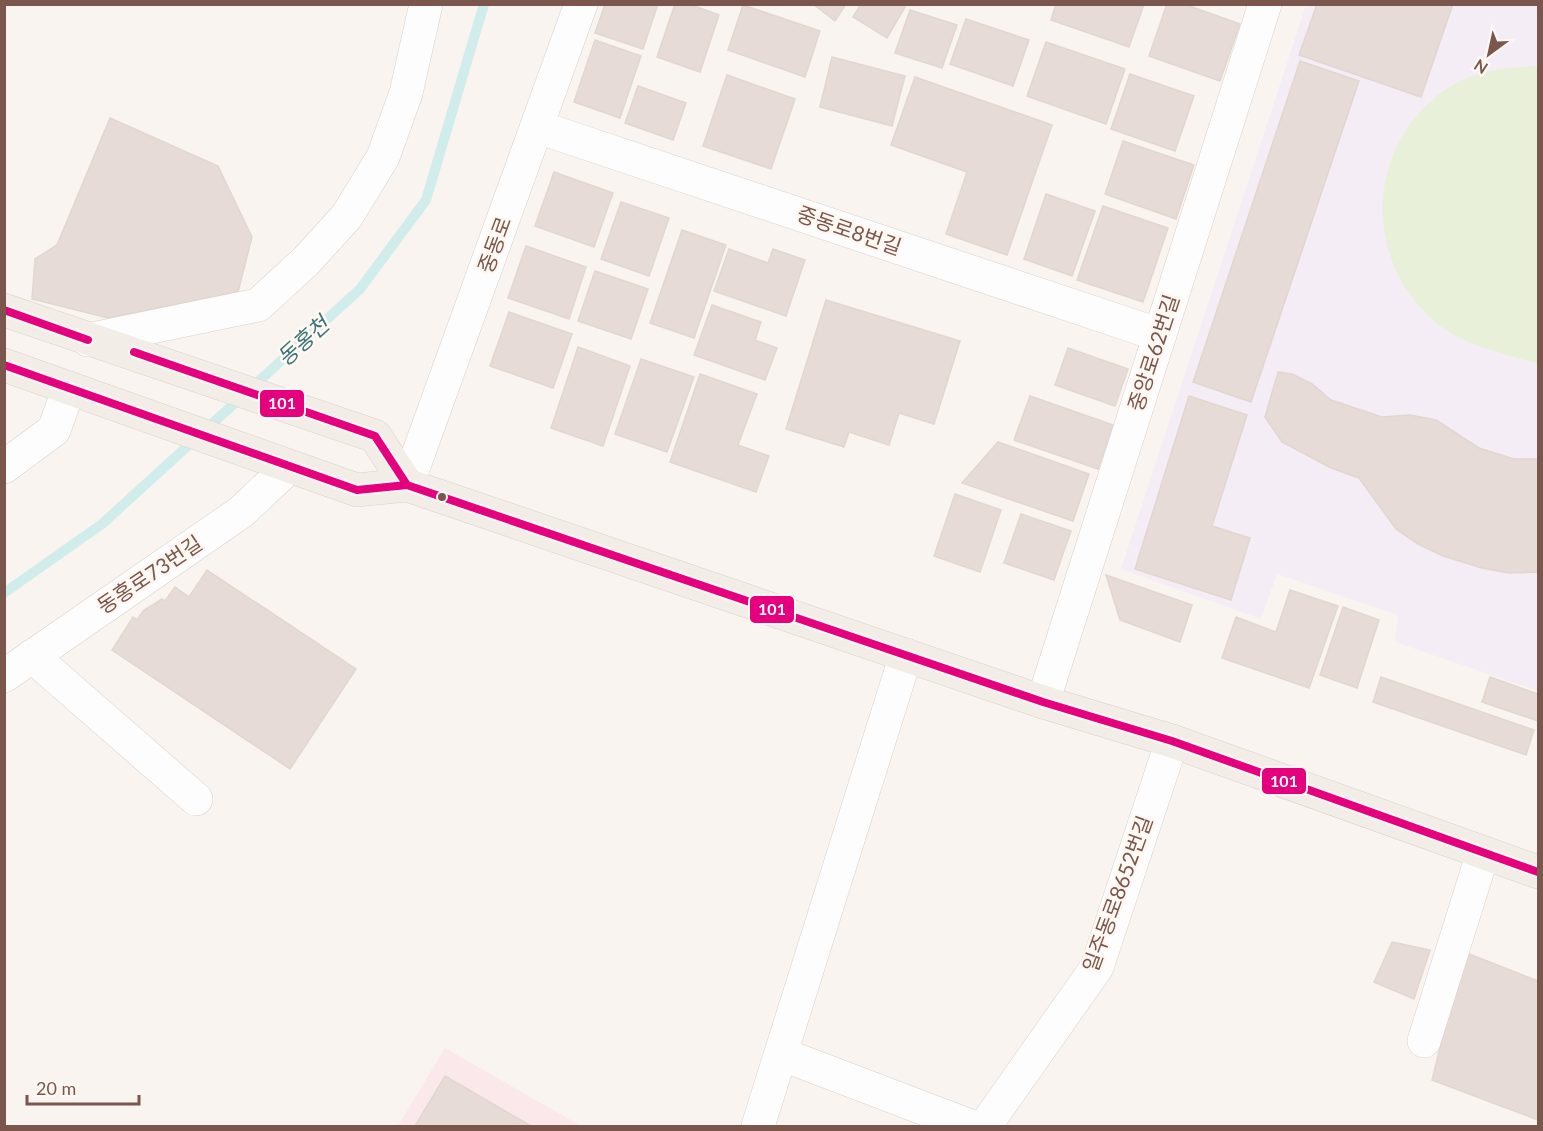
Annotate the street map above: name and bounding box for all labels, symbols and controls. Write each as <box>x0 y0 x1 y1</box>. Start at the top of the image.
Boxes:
north arrow <box>1459 24 1519 84</box>
text: N <box>1470 56 1491 78</box>
street label: 중동로8번길 <box>794 200 905 259</box>
street label: 중동로 <box>472 213 515 276</box>
street label: 중앙로62번길 <box>1122 291 1183 414</box>
water label: 동홍천 <box>271 308 336 371</box>
line badge: 101 <box>259 389 305 418</box>
text: 101 <box>268 393 296 412</box>
unlabelled marker <box>436 491 448 503</box>
street label: 동홍로73번길 <box>92 530 206 618</box>
line badge: 101 <box>749 595 795 624</box>
text: 101 <box>758 599 786 618</box>
line badge: 101 <box>1261 767 1307 795</box>
text: 101 <box>1270 771 1298 790</box>
street label: 일주동로8652번길 <box>1077 812 1156 975</box>
scale bar <box>27 1068 140 1106</box>
text: 20 m <box>36 1077 76 1099</box>

